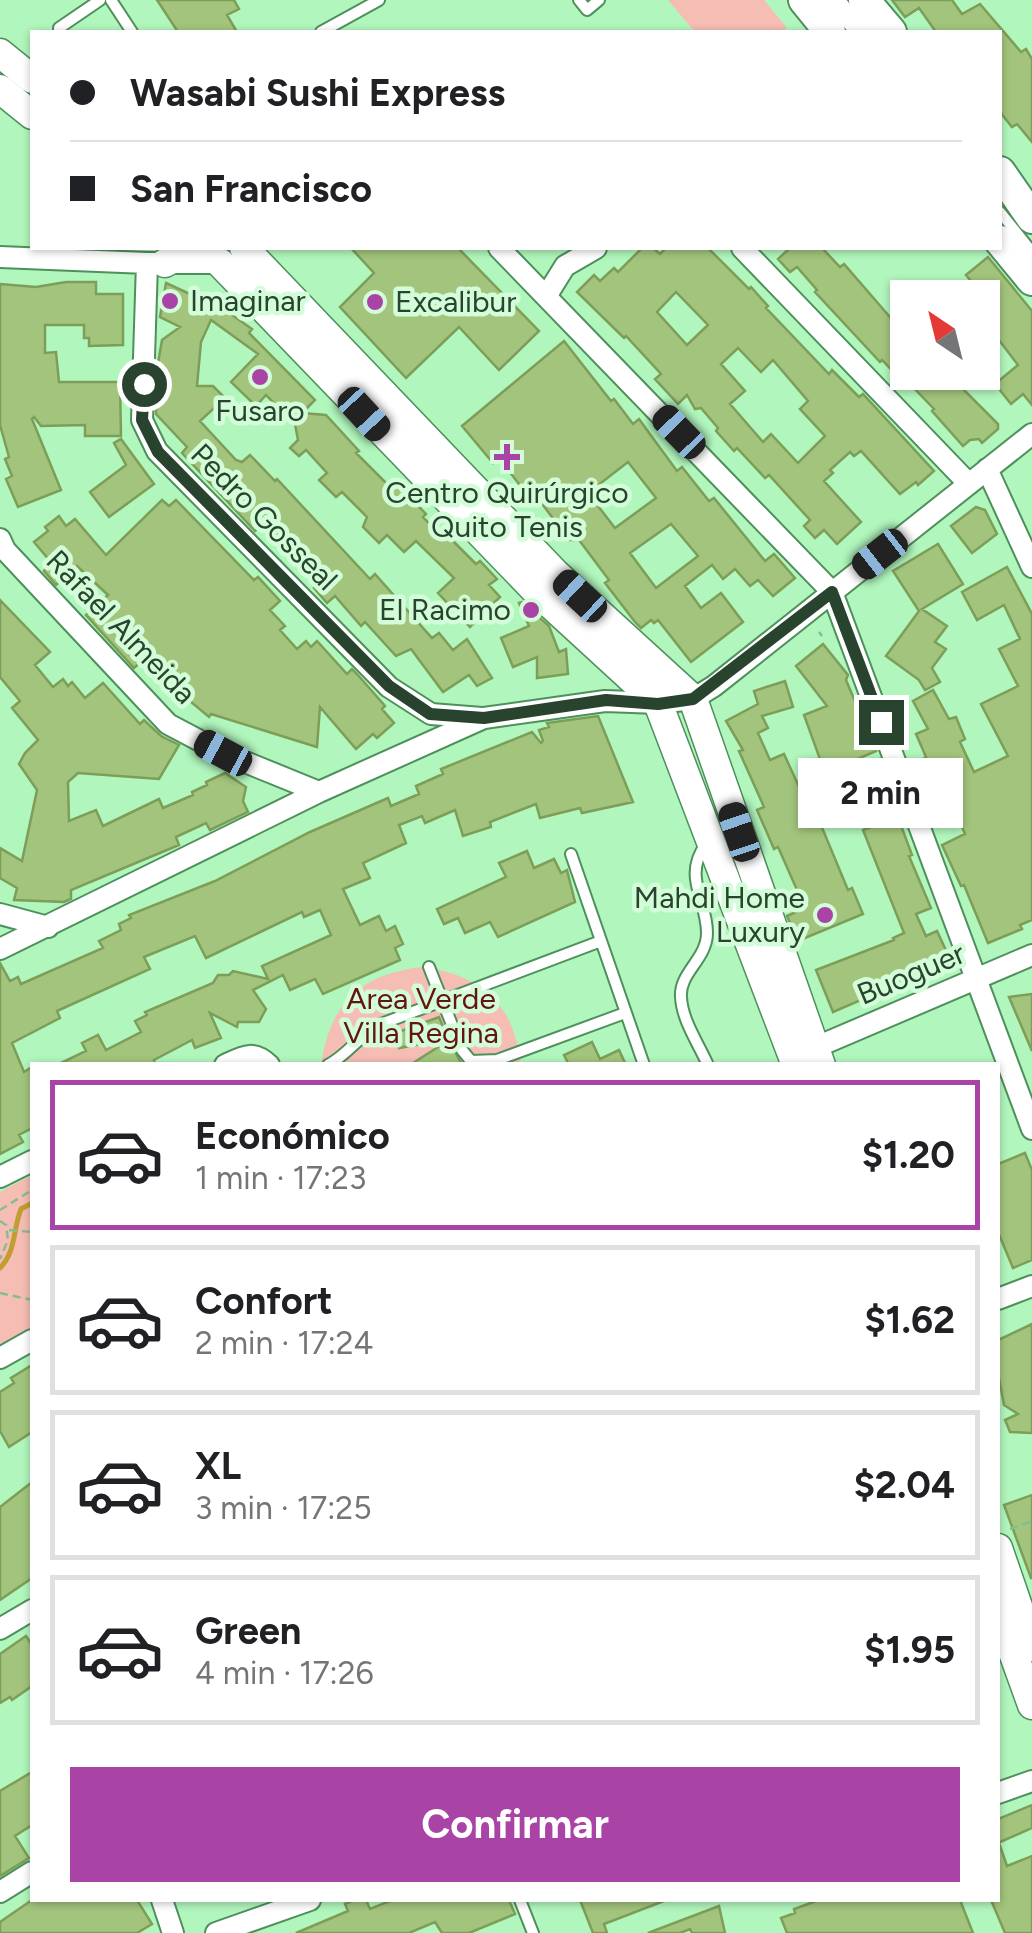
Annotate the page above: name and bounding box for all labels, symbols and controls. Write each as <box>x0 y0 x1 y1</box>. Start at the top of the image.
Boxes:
text: Wasabi Sushi Express <box>130 70 505 116</box>
text: San Francisco <box>130 166 372 212</box>
north arrow <box>890 280 1000 390</box>
map controls <box>890 280 1000 390</box>
place label: Imaginar <box>190 282 306 319</box>
place label: Excalibur <box>395 283 516 320</box>
marker: Imaginar <box>159 290 181 312</box>
marker: Excalibur <box>364 291 386 313</box>
route start <box>122 362 167 407</box>
marker: Fusaro <box>249 366 271 388</box>
car <box>333 382 395 446</box>
place label: Fusaro <box>215 392 305 429</box>
car <box>647 400 711 464</box>
street label: Pedro Gosseal <box>183 436 345 598</box>
marker: Centro Quirúrgico Quito Tenis <box>494 444 520 470</box>
place label: Centro Quirúrgico Quito Tenis <box>385 474 629 545</box>
car <box>847 524 913 584</box>
street label: Rafael Almeida <box>39 542 204 711</box>
car <box>548 565 612 627</box>
place label: El Racimo <box>379 591 511 628</box>
marker: El Racimo <box>520 599 542 621</box>
route end <box>859 700 904 745</box>
car <box>189 726 257 780</box>
callout: 2 min <box>798 757 964 827</box>
text: 2 min <box>840 774 921 812</box>
car <box>715 799 763 865</box>
place label: Mahdi Home Luxury <box>634 879 805 950</box>
marker: Mahdi Home Luxury <box>814 904 836 926</box>
street label: Buoguer <box>851 934 970 1013</box>
park label: Area Verde Villa Regina <box>343 980 499 1051</box>
icon: car <box>75 1110 165 1200</box>
text: Económico <box>195 1113 390 1159</box>
text: $1.20 <box>862 1132 955 1178</box>
text: 1 min · 17:23 <box>195 1159 366 1197</box>
icon: car <box>75 1275 165 1365</box>
text: Confort <box>195 1278 332 1324</box>
text: $1.62 <box>864 1297 955 1343</box>
text: 2 min · 17:24 <box>195 1324 374 1362</box>
icon: car <box>75 1440 165 1530</box>
text: XL <box>195 1443 241 1489</box>
text: $2.04 <box>854 1462 955 1508</box>
text: 3 min · 17:25 <box>195 1489 372 1527</box>
icon: car <box>75 1605 165 1695</box>
text: Green <box>195 1608 301 1654</box>
text: $1.95 <box>864 1627 955 1673</box>
text: 4 min · 17:26 <box>195 1654 374 1692</box>
button: Confirmar <box>70 1767 960 1882</box>

